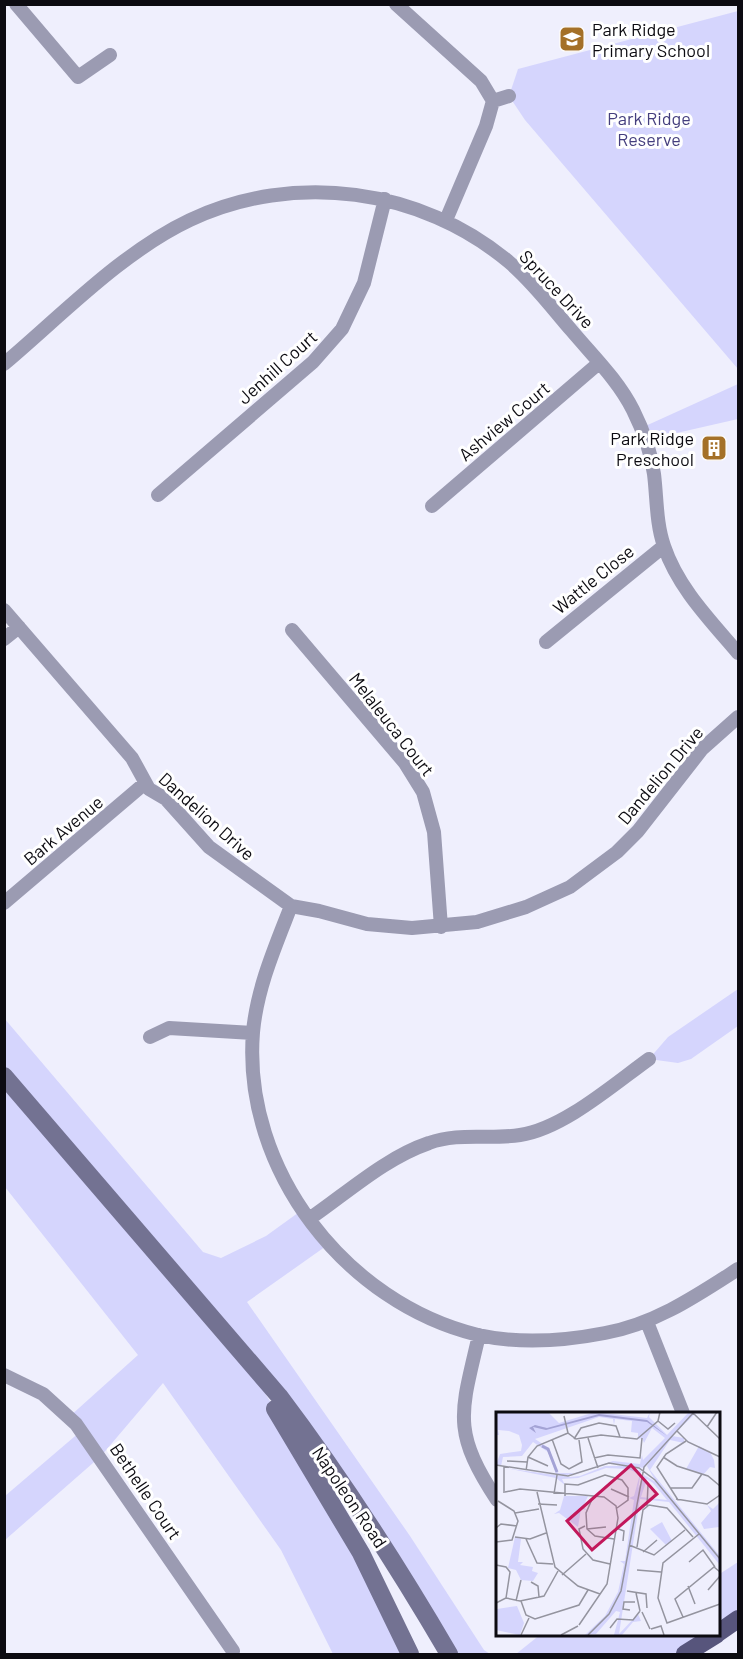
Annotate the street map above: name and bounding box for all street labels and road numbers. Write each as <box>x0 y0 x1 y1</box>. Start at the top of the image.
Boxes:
street label: Spruce Drive <box>515 245 599 333</box>
street label: Jenhill Court <box>233 326 321 408</box>
street label: Ashview Court <box>454 377 554 465</box>
street label: Wattle Close <box>548 540 638 618</box>
street label: Melaleuca Court <box>345 668 439 780</box>
street label: Dandelion Drive <box>613 722 707 828</box>
street label: Dandelion Drive <box>155 767 259 865</box>
street label: Bark Avenue <box>19 790 107 870</box>
street label: Bethelle Court <box>106 1439 186 1543</box>
street label: Napoleon Road <box>308 1442 392 1552</box>

